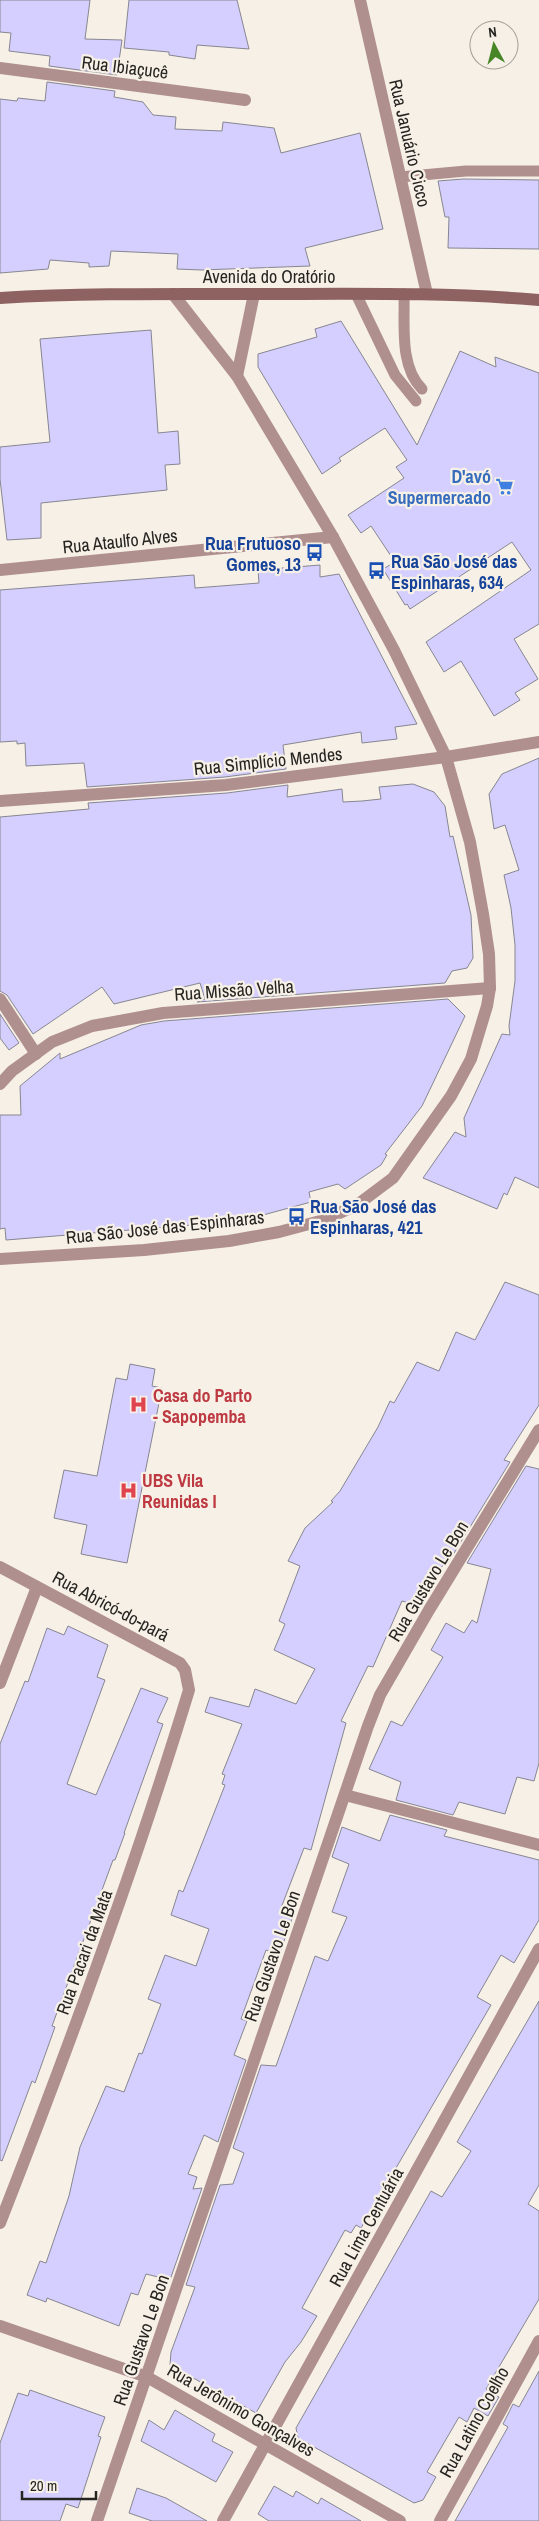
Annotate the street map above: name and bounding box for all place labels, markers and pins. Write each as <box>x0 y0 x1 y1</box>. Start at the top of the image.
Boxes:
place label: D'avó Supermercado <box>388 464 491 510</box>
supermarket icon: D'avó Supermercado <box>495 476 515 496</box>
place label: Rua Frutuoso Gomes, 13 <box>205 531 301 577</box>
bus stop icon: Rua Frutuoso Gomes, 13 <box>305 543 325 563</box>
place label: Rua São José das Espinharas, 634 <box>391 549 517 595</box>
bus stop icon: Rua São José das Espinharas, 634 <box>367 561 387 581</box>
place label: Rua São José das Espinharas, 421 <box>310 1194 436 1240</box>
bus stop icon: Rua São José das Espinharas, 421 <box>286 1206 306 1226</box>
place label: Casa do Parto - Sapopemba <box>153 1383 252 1429</box>
hospital icon: Casa do Parto - Sapopemba <box>129 1395 149 1415</box>
place label: UBS Vila Reunidas I <box>142 1468 217 1514</box>
hospital icon: UBS Vila Reunidas I <box>118 1480 138 1500</box>

